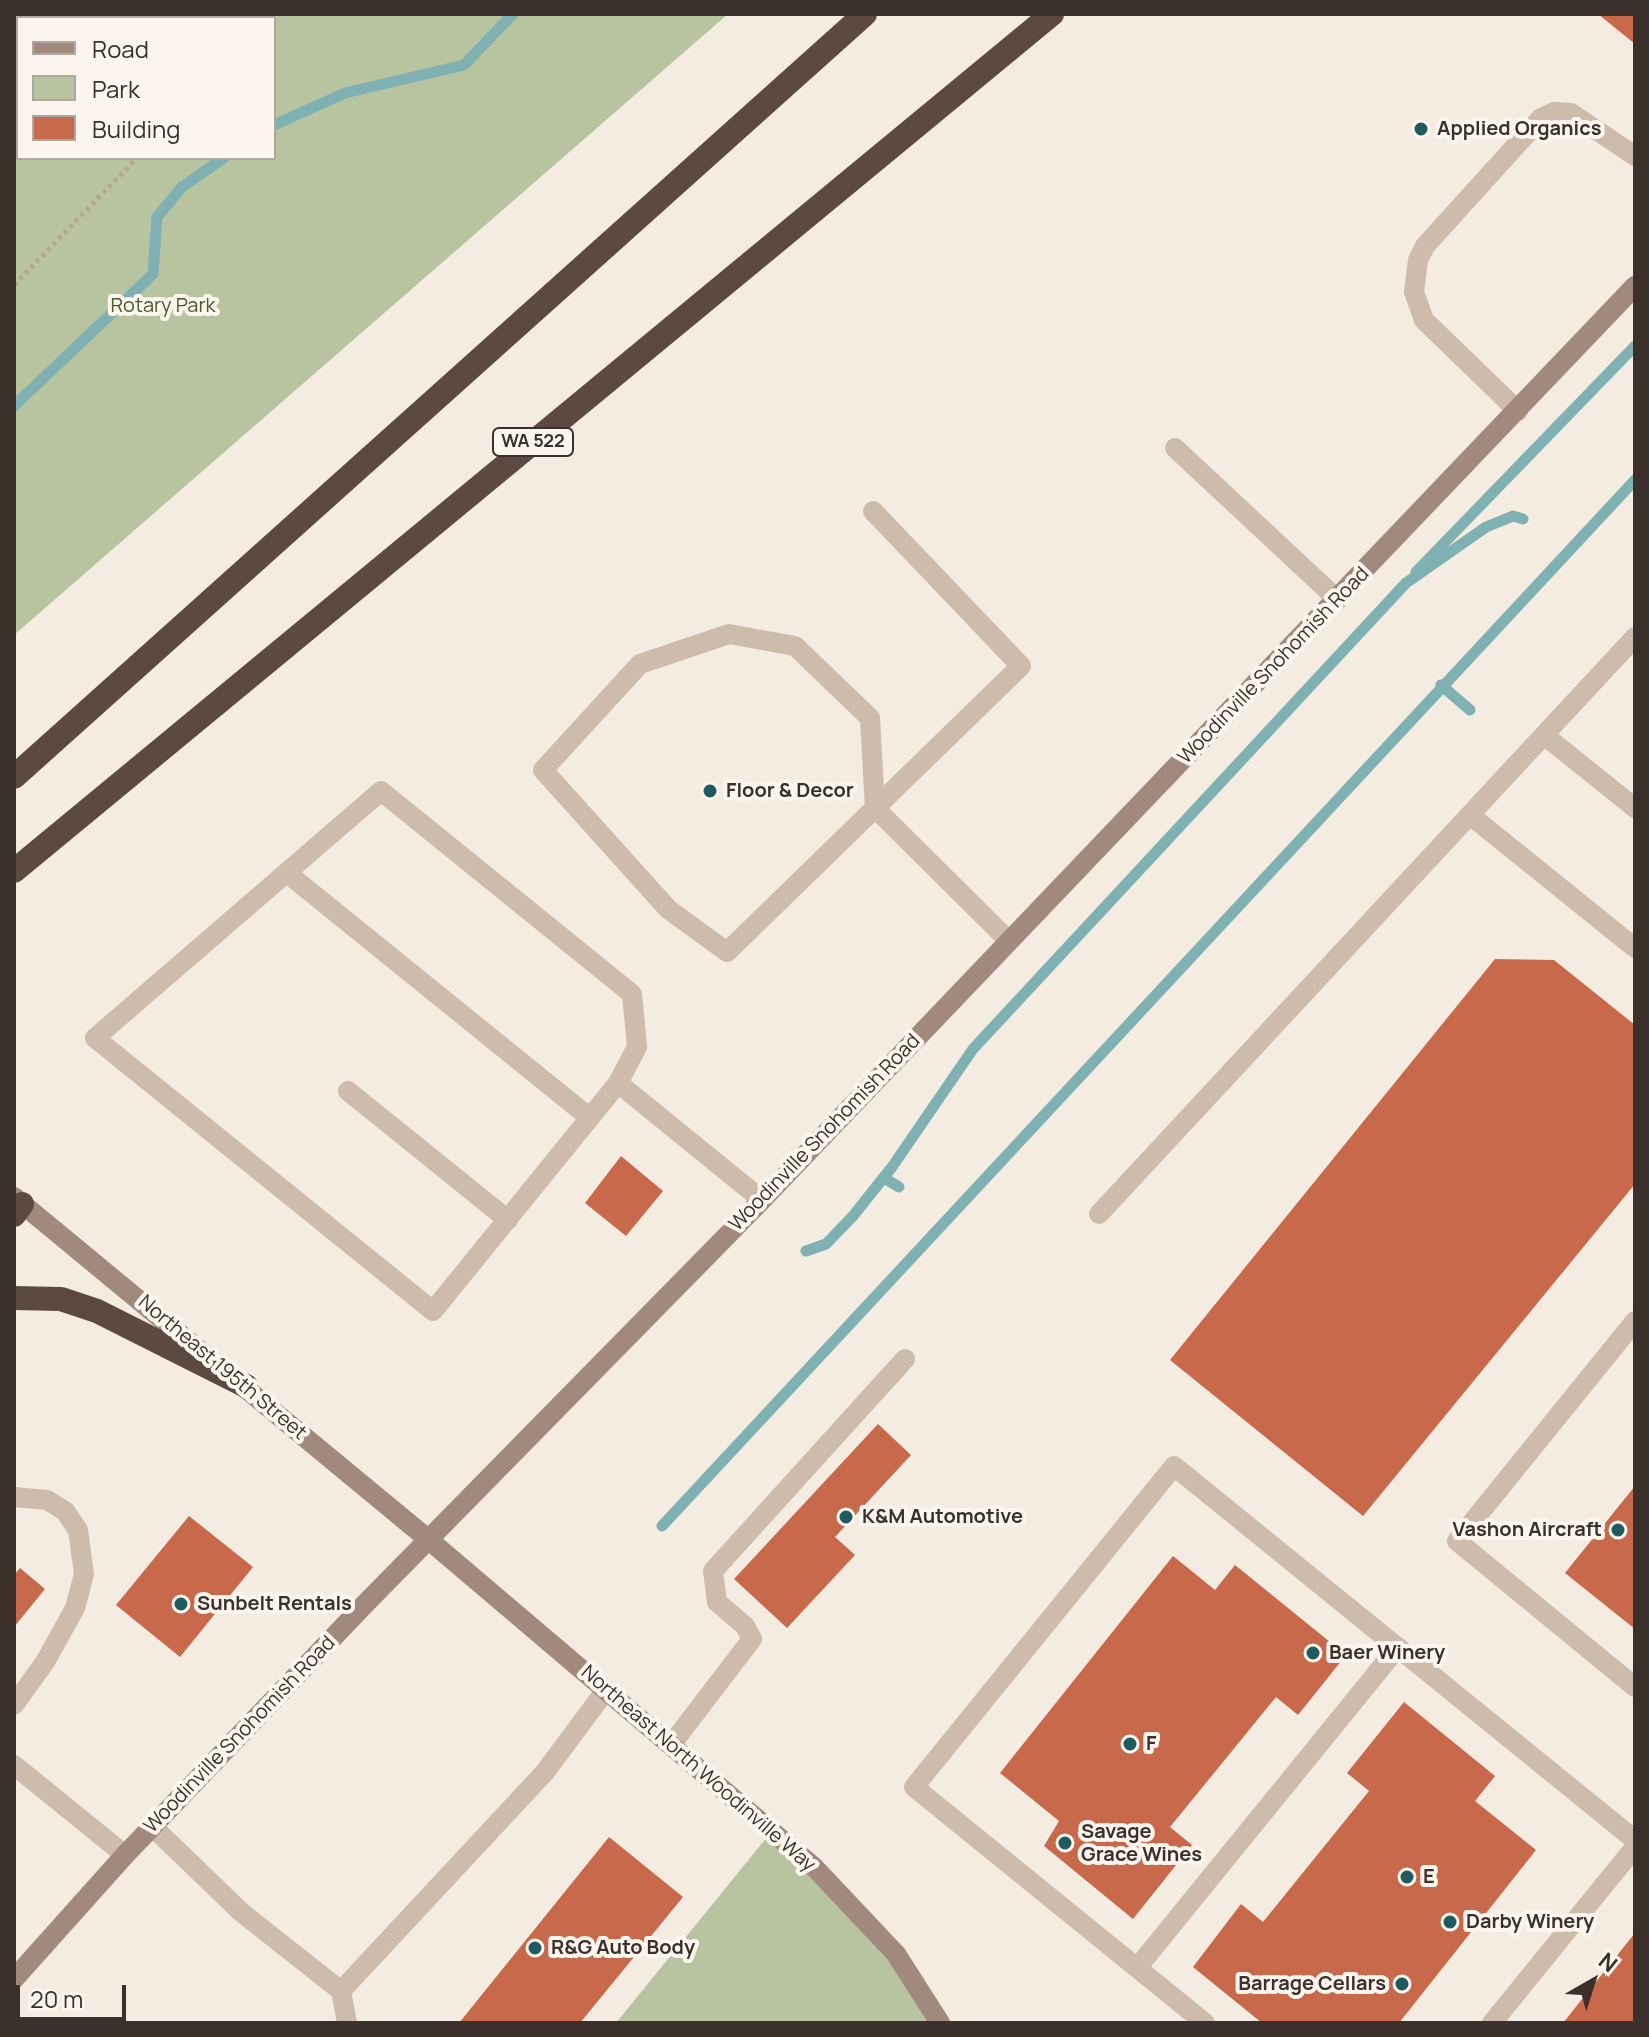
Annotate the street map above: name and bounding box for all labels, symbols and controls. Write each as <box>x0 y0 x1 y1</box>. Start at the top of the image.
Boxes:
legend <box>16 16 276 160</box>
text: Road <box>92 32 149 65</box>
text: Park <box>92 72 140 105</box>
text: Building <box>92 112 180 145</box>
place label: Applied Organics <box>1437 117 1602 141</box>
marker: Applied Organics <box>1412 120 1430 138</box>
park label: Rotary Park <box>110 294 216 318</box>
road number: WA 522 <box>493 428 573 456</box>
street label: Woodinville Snohomish Road <box>1173 563 1375 769</box>
place label: Floor & Decor <box>726 779 854 803</box>
marker: Floor & Decor <box>701 782 719 800</box>
street label: Woodinville Snohomish Road <box>724 1030 926 1236</box>
street label: Northeast 195th Street <box>133 1291 311 1445</box>
place label: K&M Automotive <box>862 1505 1023 1529</box>
marker: K&M Automotive <box>837 1508 855 1526</box>
place label: Vashon Aircraft <box>1453 1518 1602 1542</box>
marker: Vashon Aircraft <box>1609 1521 1627 1539</box>
place label: Sunbelt Rentals <box>197 1592 352 1616</box>
marker: Sunbelt Rentals <box>172 1595 190 1613</box>
street label: Woodinville Snohomish Road <box>139 1632 341 1838</box>
place label: Baer Winery <box>1329 1641 1445 1665</box>
marker: Baer Winery <box>1304 1644 1322 1662</box>
street label: Northeast North Woodinville Way <box>576 1661 820 1877</box>
place label: F <box>1146 1732 1156 1756</box>
marker: F <box>1121 1735 1139 1753</box>
place label: Savage Grace Wines <box>1081 1820 1202 1867</box>
marker: Savage Grace Wines <box>1056 1834 1074 1852</box>
place label: E <box>1423 1865 1435 1889</box>
marker: E <box>1398 1868 1416 1886</box>
place label: Darby Winery <box>1466 1910 1594 1934</box>
marker: Darby Winery <box>1441 1913 1459 1931</box>
place label: R&G Auto Body <box>551 1936 695 1960</box>
marker: R&G Auto Body <box>526 1939 544 1957</box>
north arrow <box>1553 1941 1633 2021</box>
text: N <box>1593 1946 1624 1979</box>
scale bar <box>20 1969 130 2019</box>
place label: Barrage Cellars <box>1238 1972 1386 1996</box>
marker: Barrage Cellars <box>1393 1975 1411 1993</box>
text: 20 m <box>30 1982 83 2015</box>

